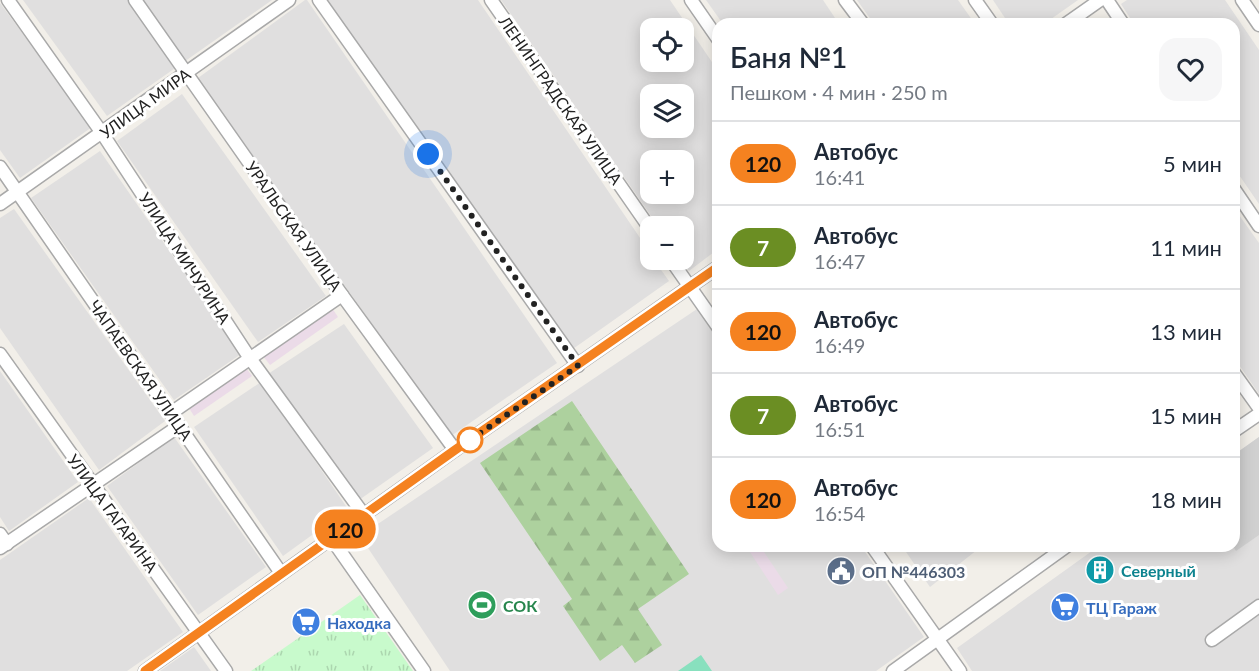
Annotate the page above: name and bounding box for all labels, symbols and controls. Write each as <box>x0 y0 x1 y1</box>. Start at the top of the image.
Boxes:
street label: ЛЕНИНГРАДСКАЯ УЛИЦА <box>495 11 627 188</box>
map controls <box>640 18 694 270</box>
button: locate <box>640 18 694 72</box>
button: heart <box>1159 38 1222 101</box>
text: Баня №1 <box>730 40 847 74</box>
street label: УЛИЦА МИРА <box>96 64 194 142</box>
text: Пешком · 4 мин · 250 m <box>730 80 948 104</box>
button: layers <box>640 84 694 138</box>
text: Автобус <box>814 138 898 165</box>
your location <box>413 139 443 169</box>
button: + <box>640 150 694 204</box>
text: 5 мин <box>1163 150 1222 177</box>
text: 120 <box>745 151 781 176</box>
street label: УРАЛЬСКАЯ УЛИЦА <box>242 157 346 295</box>
text: 16:41 <box>814 165 865 189</box>
street label: УЛИЦА МИЧУРИНА <box>135 189 235 327</box>
button: − <box>640 216 694 270</box>
text: Автобус <box>814 222 898 249</box>
text: 11 мин <box>1150 234 1222 261</box>
text: 7 <box>757 235 769 260</box>
text: 16:47 <box>814 249 865 273</box>
street label: ЧАПАЕВСКАЯ УЛИЦА <box>85 296 197 444</box>
text: Автобус <box>814 306 898 333</box>
text: 13 мин <box>1150 318 1222 345</box>
text: 120 <box>745 319 781 344</box>
text: 16:49 <box>814 333 865 357</box>
text: Автобус <box>814 390 898 417</box>
text: 15 мин <box>1150 402 1222 429</box>
text: 7 <box>757 403 769 428</box>
text: 16:51 <box>814 417 865 441</box>
unlabelled marker <box>457 427 483 453</box>
street label: УЛИЦА ГАГАРИНА <box>64 450 162 576</box>
text: Автобус <box>814 474 898 501</box>
text: 18 мин <box>1150 486 1222 513</box>
text: 120 <box>745 487 781 512</box>
text: 16:54 <box>814 501 865 525</box>
line badge: 120 <box>310 510 380 548</box>
text: 120 <box>327 517 363 542</box>
building icon: Северный <box>1084 554 1116 586</box>
public building icon: ОП №446303 <box>825 555 857 587</box>
place label: Северный <box>1121 561 1196 580</box>
place label: ОП №446303 <box>862 562 965 581</box>
sports icon: СОК <box>466 589 498 621</box>
supermarket icon: ТЦ Гараж <box>1049 591 1081 623</box>
place label: СОК <box>503 596 538 615</box>
place label: ТЦ Гараж <box>1086 598 1157 617</box>
supermarket icon: Находка <box>290 606 322 638</box>
place label: Находка <box>327 613 391 632</box>

